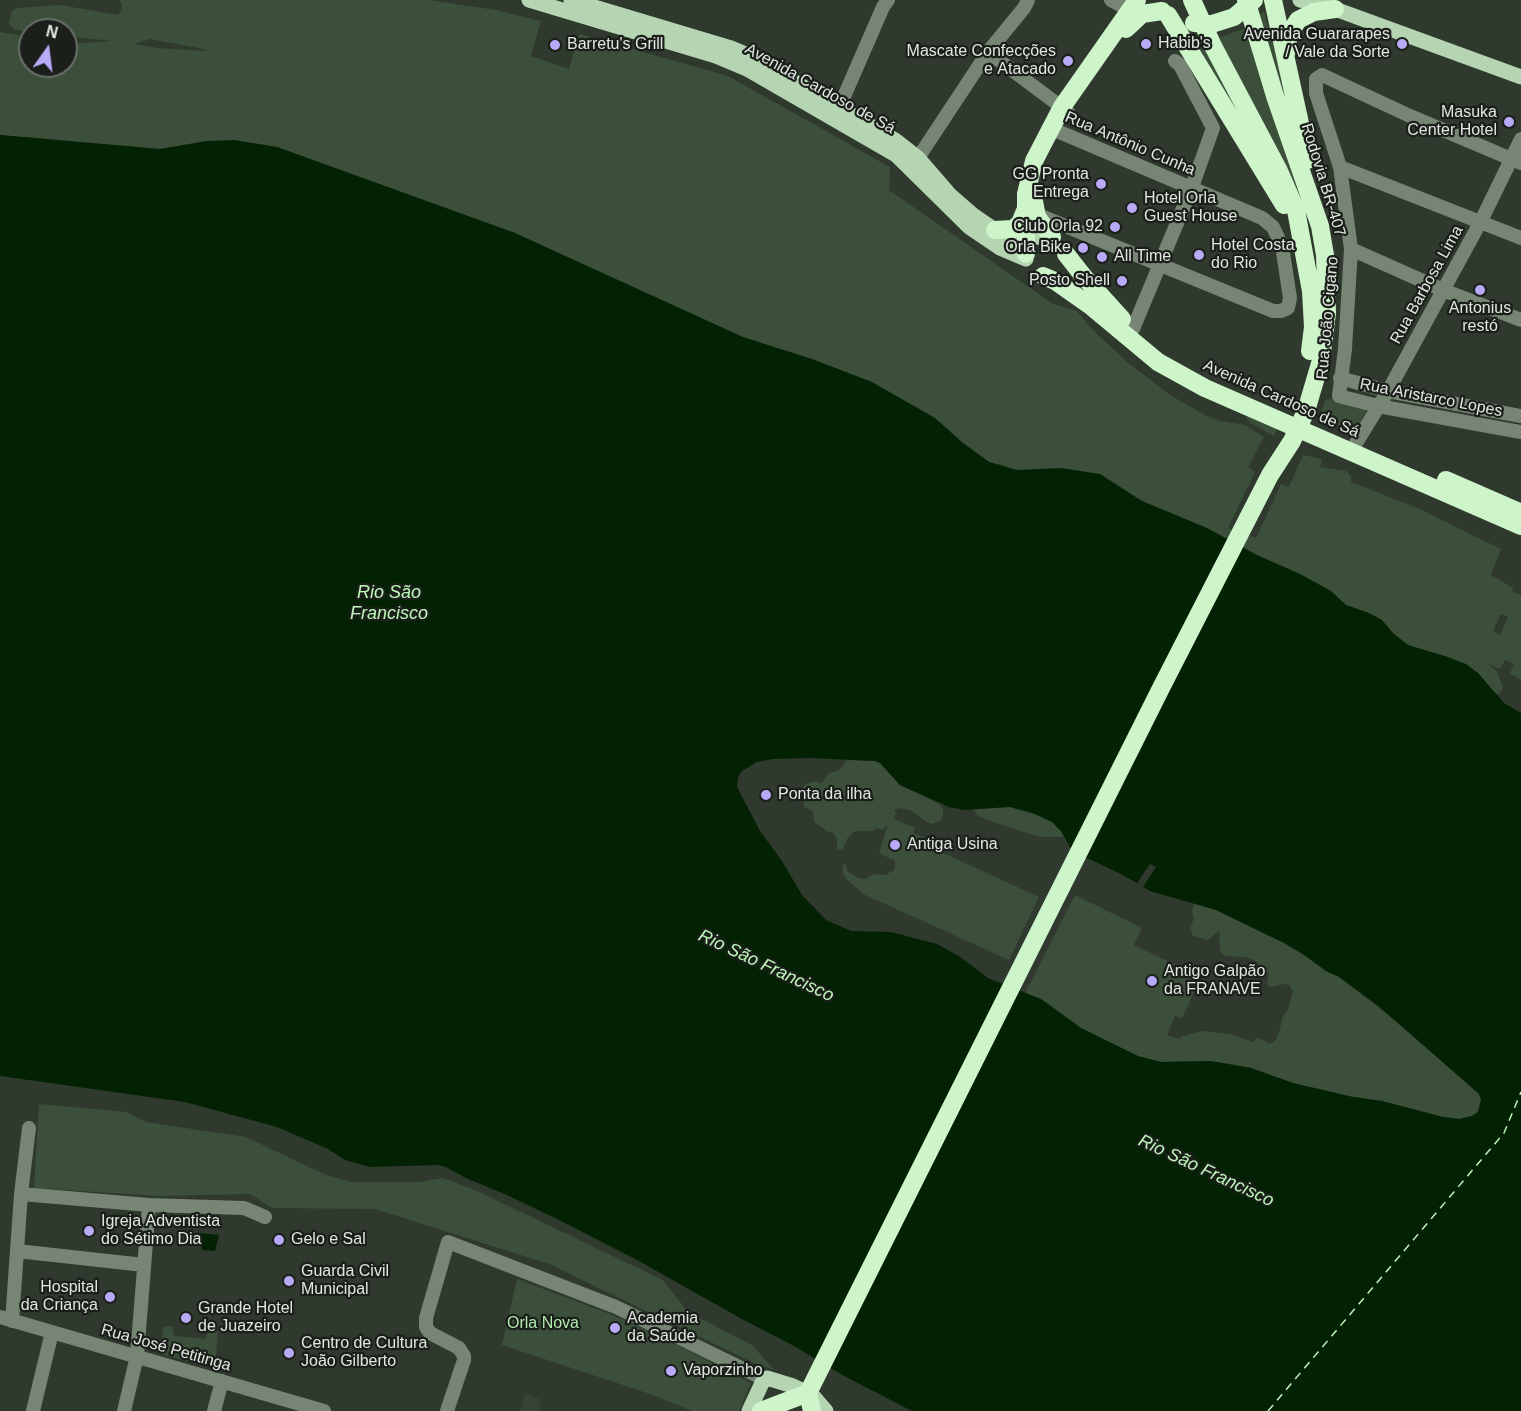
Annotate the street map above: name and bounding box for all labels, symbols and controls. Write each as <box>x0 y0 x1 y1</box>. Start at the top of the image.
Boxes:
north arrow <box>18 18 78 78</box>
text: N <box>44 22 60 42</box>
place label: Avenida Guararapes / Vale da Sorte <box>1244 25 1390 63</box>
place label: Habib's <box>1158 34 1211 54</box>
place label: Barretu's Grill <box>567 35 663 55</box>
marker: Habib's <box>1139 37 1153 51</box>
marker: Avenida Guararapes / Vale da Sorte <box>1395 37 1409 51</box>
marker: Barretu's Grill <box>548 38 562 52</box>
street label: Avenida Cardoso de Sá <box>742 40 898 138</box>
place label: Mascate Confecções e Atacado <box>907 42 1056 80</box>
marker: Mascate Confecções e Atacado <box>1061 54 1075 68</box>
place label: Masuka Center Hotel <box>1407 103 1497 141</box>
street label: Rua Antônio Cunha <box>1062 108 1198 180</box>
marker: Masuka Center Hotel <box>1502 115 1516 129</box>
street label: Rodovia BR-407 <box>1297 121 1349 239</box>
place label: GG Pronta Entrega <box>1013 165 1089 203</box>
marker: GG Pronta Entrega <box>1094 177 1108 191</box>
place label: Hotel Orla Guest House <box>1144 189 1237 227</box>
marker: Hotel Orla Guest House <box>1125 201 1139 215</box>
place label: Club Orla 92 <box>1013 217 1103 237</box>
marker: Club Orla 92 <box>1108 220 1122 234</box>
street label: Rua Barbosa Lima <box>1386 222 1468 348</box>
place label: Hotel Costa do Rio <box>1211 236 1295 274</box>
place label: Orla Bike <box>1005 238 1071 258</box>
marker: Orla Bike <box>1076 241 1090 255</box>
place label: All Time <box>1114 247 1171 267</box>
marker: Hotel Costa do Rio <box>1192 248 1206 262</box>
marker: All Time <box>1095 250 1109 264</box>
street label: Rua João Cigano <box>1313 256 1343 380</box>
place label: Posto Shell <box>1029 271 1110 291</box>
marker: Posto Shell <box>1115 274 1129 288</box>
marker: Antonius restó <box>1473 283 1487 297</box>
place label: Antonius restó <box>1449 299 1511 337</box>
street label: Avenida Cardoso de Sá <box>1200 356 1362 442</box>
street label: Rua Aristarco Lopes <box>1358 375 1504 421</box>
water label: Rio São Francisco <box>350 582 428 624</box>
place label: Ponta da ilha <box>778 785 871 805</box>
marker: Ponta da ilha <box>759 788 773 802</box>
place label: Antiga Usina <box>907 835 998 855</box>
marker: Antiga Usina <box>888 838 902 852</box>
water label: Rio São Francisco <box>695 925 837 1007</box>
place label: Antigo Galpão da FRANAVE <box>1164 962 1265 1000</box>
marker: Antigo Galpão da FRANAVE <box>1145 974 1159 988</box>
water label: Rio São Francisco <box>1135 1130 1277 1212</box>
place label: Igreja Adventista do Sétimo Dia <box>101 1212 220 1250</box>
marker: Igreja Adventista do Sétimo Dia <box>82 1224 96 1238</box>
place label: Gelo e Sal <box>291 1230 366 1250</box>
marker: Gelo e Sal <box>272 1233 286 1247</box>
place label: Guarda Civil Municipal <box>301 1262 389 1300</box>
marker: Guarda Civil Municipal <box>282 1274 296 1288</box>
place label: Hospital da Criança <box>21 1278 98 1316</box>
marker: Hospital da Criança <box>103 1290 117 1304</box>
place label: Grande Hotel de Juazeiro <box>198 1299 293 1337</box>
place label: Academia da Saúde <box>627 1309 698 1347</box>
marker: Grande Hotel de Juazeiro <box>179 1311 193 1325</box>
park label: Orla Nova <box>507 1314 579 1334</box>
street label: Rua José Petitinga <box>99 1320 233 1376</box>
marker: Academia da Saúde <box>608 1321 622 1335</box>
place label: Centro de Cultura João Gilberto <box>301 1334 427 1372</box>
marker: Centro de Cultura João Gilberto <box>282 1346 296 1360</box>
place label: Vaporzinho <box>683 1361 763 1381</box>
marker: Vaporzinho <box>664 1364 678 1378</box>

